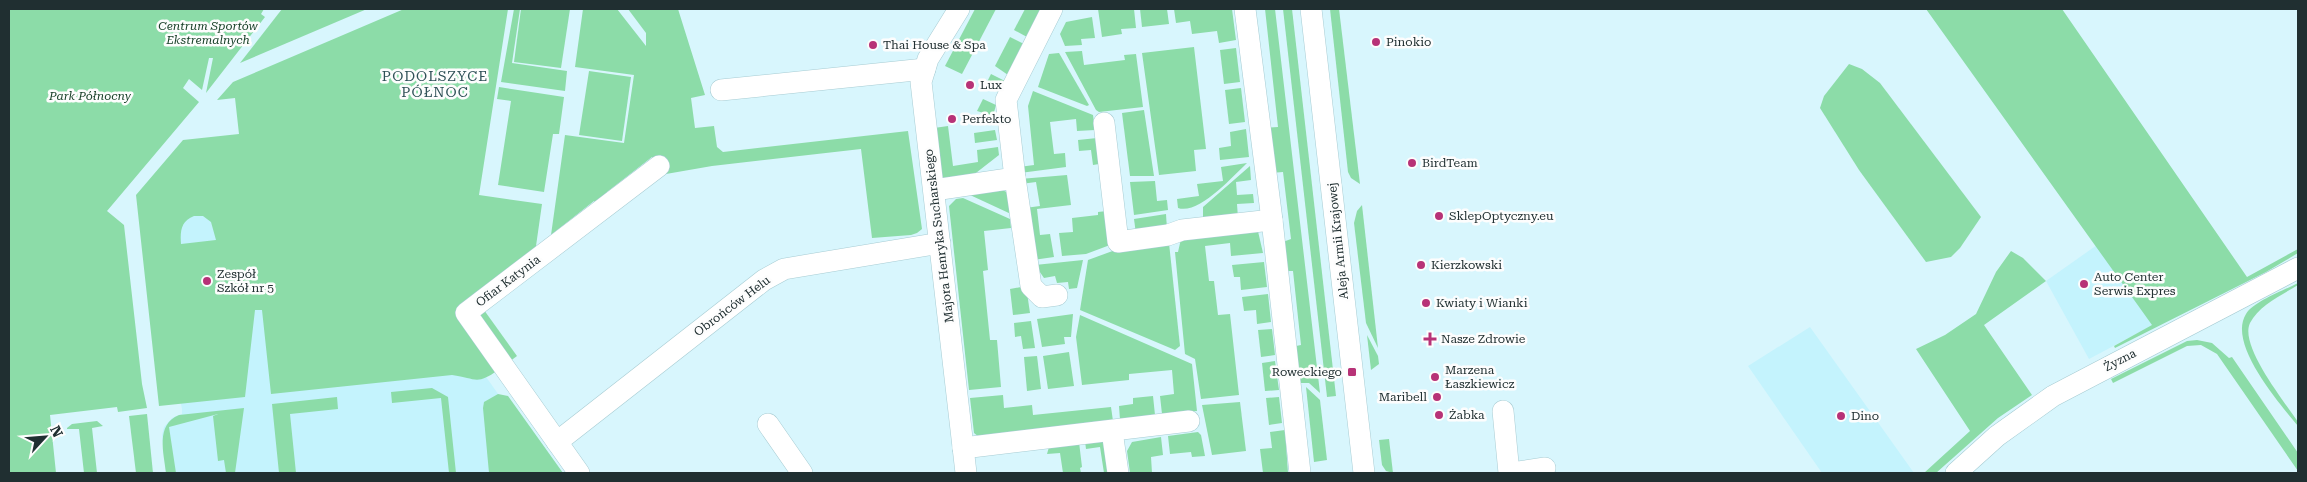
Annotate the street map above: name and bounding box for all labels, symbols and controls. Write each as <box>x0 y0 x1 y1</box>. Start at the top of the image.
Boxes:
park label: Centrum Sportów Ekstremalnych <box>158 19 259 47</box>
place label: Pinokio <box>1386 35 1432 49</box>
marker: Pinokio <box>1370 36 1382 48</box>
place label: Thai House & Spa <box>883 38 986 52</box>
marker: Thai House & Spa <box>867 39 879 51</box>
district label: PODOLSZYCE PÓŁNOC <box>382 68 488 100</box>
place label: Lux <box>980 78 1002 92</box>
marker: Lux <box>964 79 976 91</box>
park label: Park Północny <box>48 89 132 103</box>
place label: Perfekto <box>962 112 1011 126</box>
marker: Perfekto <box>946 113 958 125</box>
street label: Majora Henryka Sucharskiego <box>921 148 957 324</box>
place label: BirdTeam <box>1422 156 1478 170</box>
marker: BirdTeam <box>1406 157 1418 169</box>
street label: Aleja Armii Krajowej <box>1325 182 1351 300</box>
place label: SklepOptyczny.eu <box>1449 209 1554 223</box>
marker: SklepOptyczny.eu <box>1433 210 1445 222</box>
street label: Ofiar Katynia <box>473 252 543 310</box>
place label: Kierzkowski <box>1431 258 1502 272</box>
marker: Kierzkowski <box>1415 259 1427 271</box>
place label: Zespół Szkół nr 5 <box>217 267 274 295</box>
place label: Auto Center Serwis Expres <box>2094 270 2176 298</box>
street label: Obrońców Helu <box>691 273 773 339</box>
marker: Zespół Szkół nr 5 <box>201 275 213 287</box>
marker: Auto Center Serwis Expres <box>2078 278 2090 290</box>
place label: Kwiaty i Wianki <box>1436 296 1528 310</box>
marker: Kwiaty i Wianki <box>1420 297 1432 309</box>
marker: Nasze Zdrowie <box>1423 332 1437 346</box>
place label: Nasze Zdrowie <box>1441 332 1526 346</box>
street label: Żyzna <box>2101 346 2139 374</box>
place label: Marzena Łaszkiewicz <box>1445 363 1515 391</box>
place label: Roweckiego <box>1272 365 1342 379</box>
marker: Roweckiego <box>1346 366 1358 378</box>
marker: Marzena Łaszkiewicz <box>1429 371 1441 383</box>
place label: Maribell <box>1379 390 1427 404</box>
marker: Maribell <box>1431 391 1443 403</box>
place label: Żabka <box>1449 408 1485 422</box>
marker: Żabka <box>1433 409 1445 421</box>
place label: Dino <box>1851 409 1879 423</box>
marker: Dino <box>1835 410 1847 422</box>
north arrow <box>20 412 70 462</box>
text: N <box>47 423 66 440</box>

